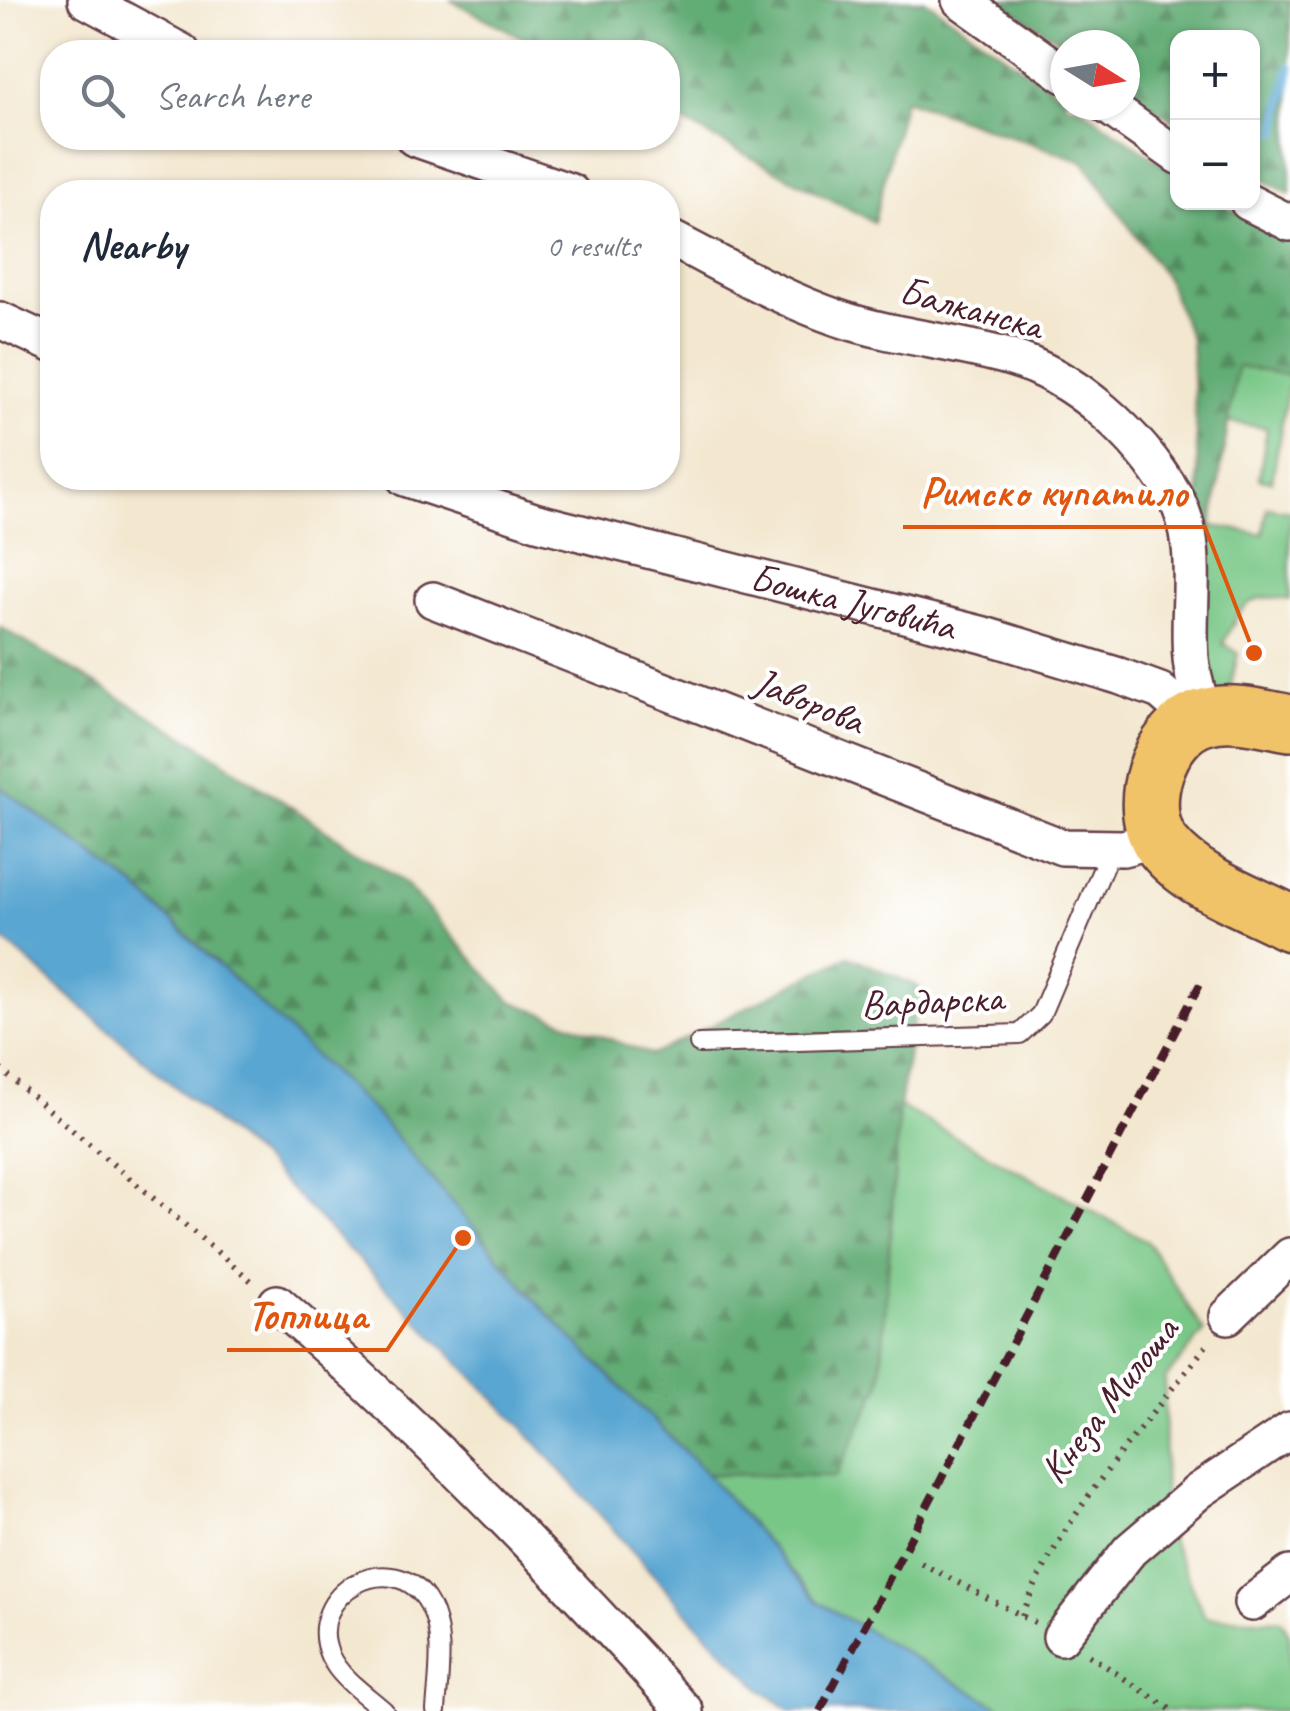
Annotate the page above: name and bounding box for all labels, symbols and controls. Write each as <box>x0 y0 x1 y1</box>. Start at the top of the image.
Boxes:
north arrow <box>1050 30 1140 120</box>
map controls <box>1170 30 1260 210</box>
button: + <box>1170 30 1260 120</box>
search box <box>40 40 680 150</box>
icon: search <box>75 68 130 123</box>
text: Search here <box>155 72 310 119</box>
button: − <box>1170 120 1260 210</box>
text: Nearby <box>80 219 186 272</box>
text: 0 results <box>546 225 640 266</box>
street label: Балканска <box>894 265 1051 352</box>
callout: Римско купатило <box>903 455 1205 527</box>
text: Римско купатило <box>920 466 1190 519</box>
street label: Бошка Југовића <box>745 552 963 652</box>
street label: Јаворова <box>745 656 874 747</box>
street label: Вардарска <box>860 972 1008 1030</box>
callout: Топлица <box>227 1278 387 1350</box>
text: Топлица <box>247 1289 371 1342</box>
street label: Кнеза Милоша <box>1029 1305 1191 1493</box>

